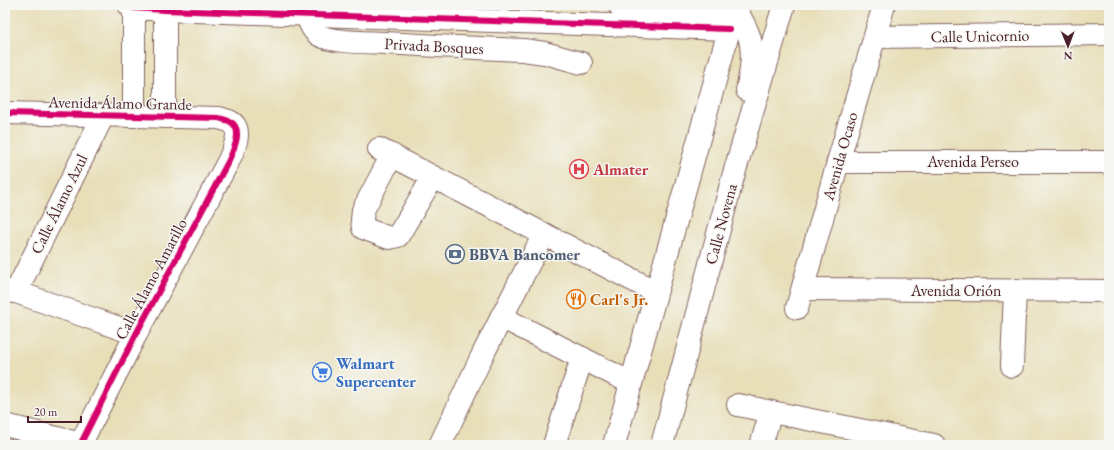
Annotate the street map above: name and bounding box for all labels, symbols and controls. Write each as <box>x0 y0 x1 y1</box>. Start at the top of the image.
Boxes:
street label: Calle Unicornio <box>930 25 1030 47</box>
north arrow <box>1048 26 1088 66</box>
street label: Privada Bosques <box>384 33 484 59</box>
text: N <box>1064 49 1073 63</box>
street label: Avenida Álamo Grande <box>47 91 192 115</box>
street label: Avenida Ocaso <box>817 109 863 204</box>
street label: Calle Álamo Azul <box>26 150 92 257</box>
street label: Avenida Perseo <box>926 151 1019 172</box>
hospital icon: Almater <box>568 158 590 180</box>
place label: Almater <box>592 159 649 180</box>
street label: Calle Novena <box>700 181 742 267</box>
street label: Calle Álamo Amarillo <box>110 215 192 343</box>
bank icon: BBVA Bancomer <box>444 243 466 265</box>
place label: BBVA Bancomer <box>469 244 580 265</box>
street label: Avenida Orión <box>910 280 1002 301</box>
restaurant icon: Carl's Jr. <box>565 288 587 310</box>
place label: Carl's Jr. <box>590 289 648 310</box>
place label: Walmart Supercenter <box>336 353 416 392</box>
supermarket icon: Walmart Supercenter <box>311 361 333 383</box>
scale bar <box>28 398 81 424</box>
text: 20 m <box>34 404 58 420</box>

